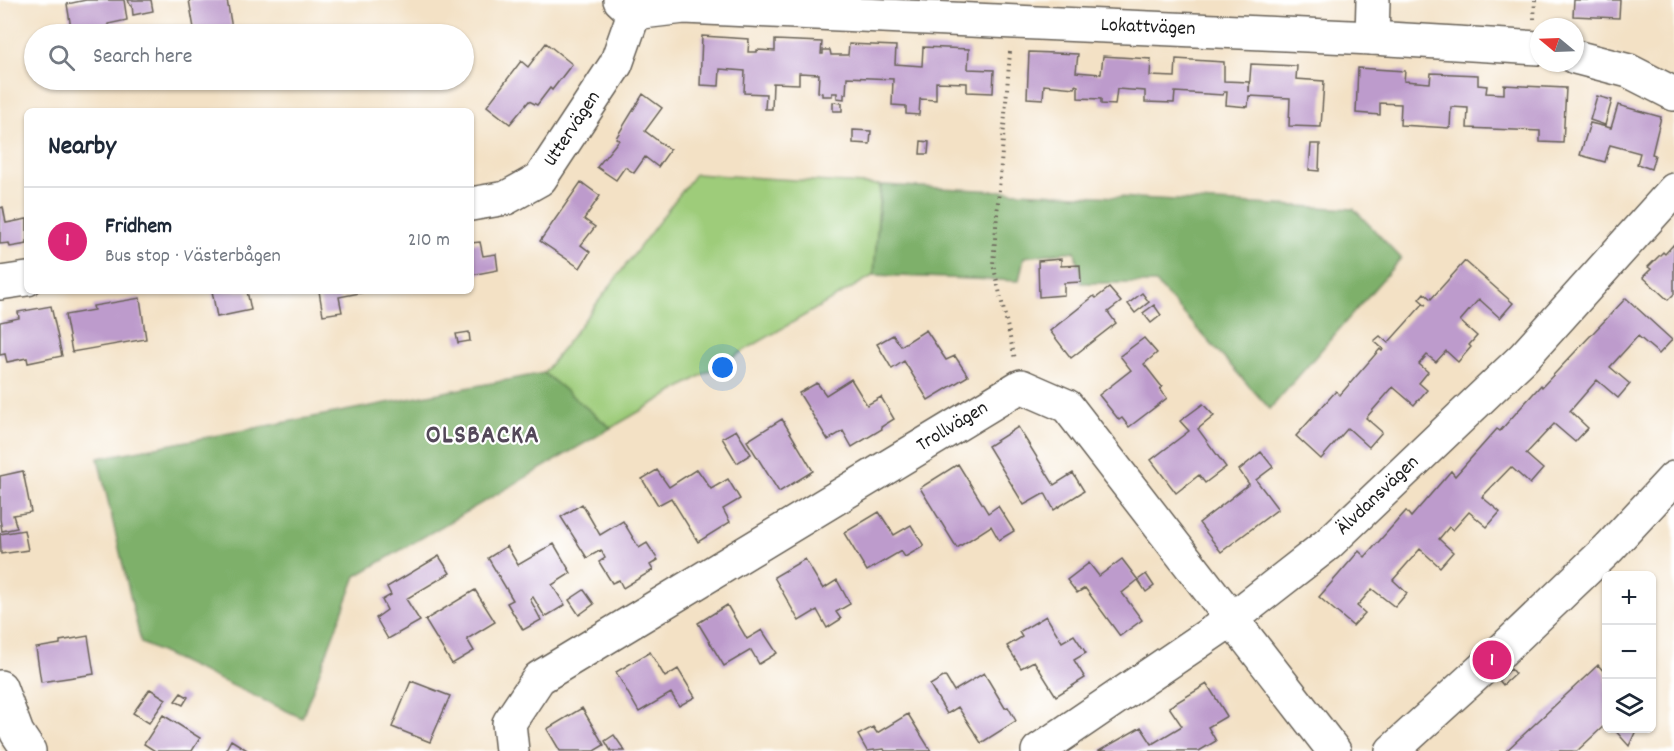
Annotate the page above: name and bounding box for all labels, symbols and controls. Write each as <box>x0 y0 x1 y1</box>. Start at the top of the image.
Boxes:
street label: Lokattvägen <box>1100 12 1196 44</box>
north arrow <box>1530 18 1584 72</box>
search box <box>24 24 474 90</box>
icon: search <box>45 41 78 74</box>
text: Search here <box>93 42 192 73</box>
street label: Uttervägen <box>537 86 608 173</box>
text: Nearby <box>48 129 116 166</box>
text: Fridhem <box>105 212 172 243</box>
text: 1 <box>65 227 70 255</box>
text: 210 m <box>408 227 450 255</box>
text: Bus stop · Västerbågen <box>105 243 281 271</box>
your location <box>708 353 737 382</box>
street label: Trollvägen <box>912 395 994 460</box>
district label: OLSBACKA <box>426 418 540 455</box>
street label: Älvdansvägen <box>1331 450 1426 542</box>
map controls <box>1602 571 1656 733</box>
button: + <box>1602 571 1656 625</box>
button: − <box>1602 625 1656 679</box>
pin: 1 <box>1472 638 1512 682</box>
button: layers <box>1602 679 1656 733</box>

